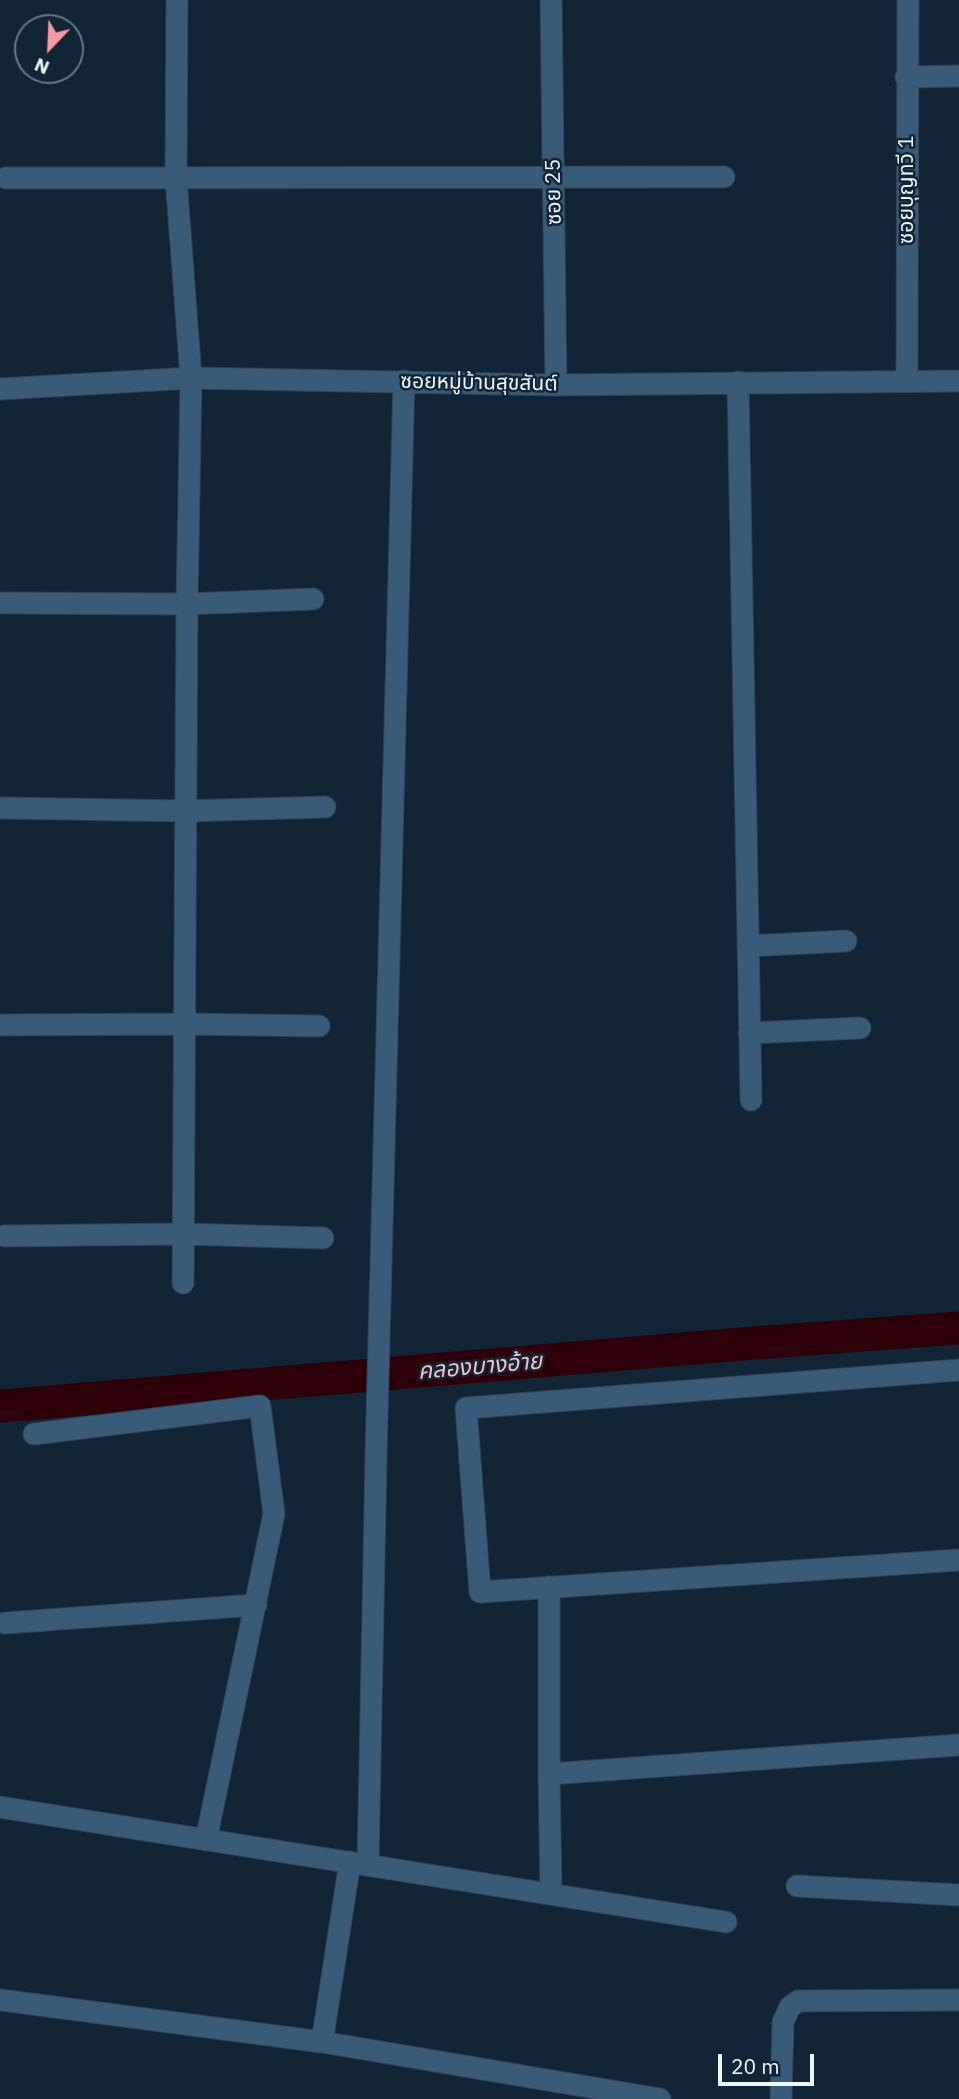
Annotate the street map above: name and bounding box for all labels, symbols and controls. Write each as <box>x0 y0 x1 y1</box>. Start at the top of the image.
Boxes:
north arrow <box>14 14 84 84</box>
text: N <box>31 53 53 80</box>
street label: ซอยบุญทวี 1 <box>894 136 920 244</box>
street label: ซอย 25 <box>541 159 567 225</box>
street label: ซอยหมู่บ้านสุขสันต์ <box>400 369 558 397</box>
water label: คลองบางอ้าย <box>417 1348 543 1386</box>
scale bar <box>721 2039 817 2084</box>
text: 20 m <box>731 2052 780 2080</box>

